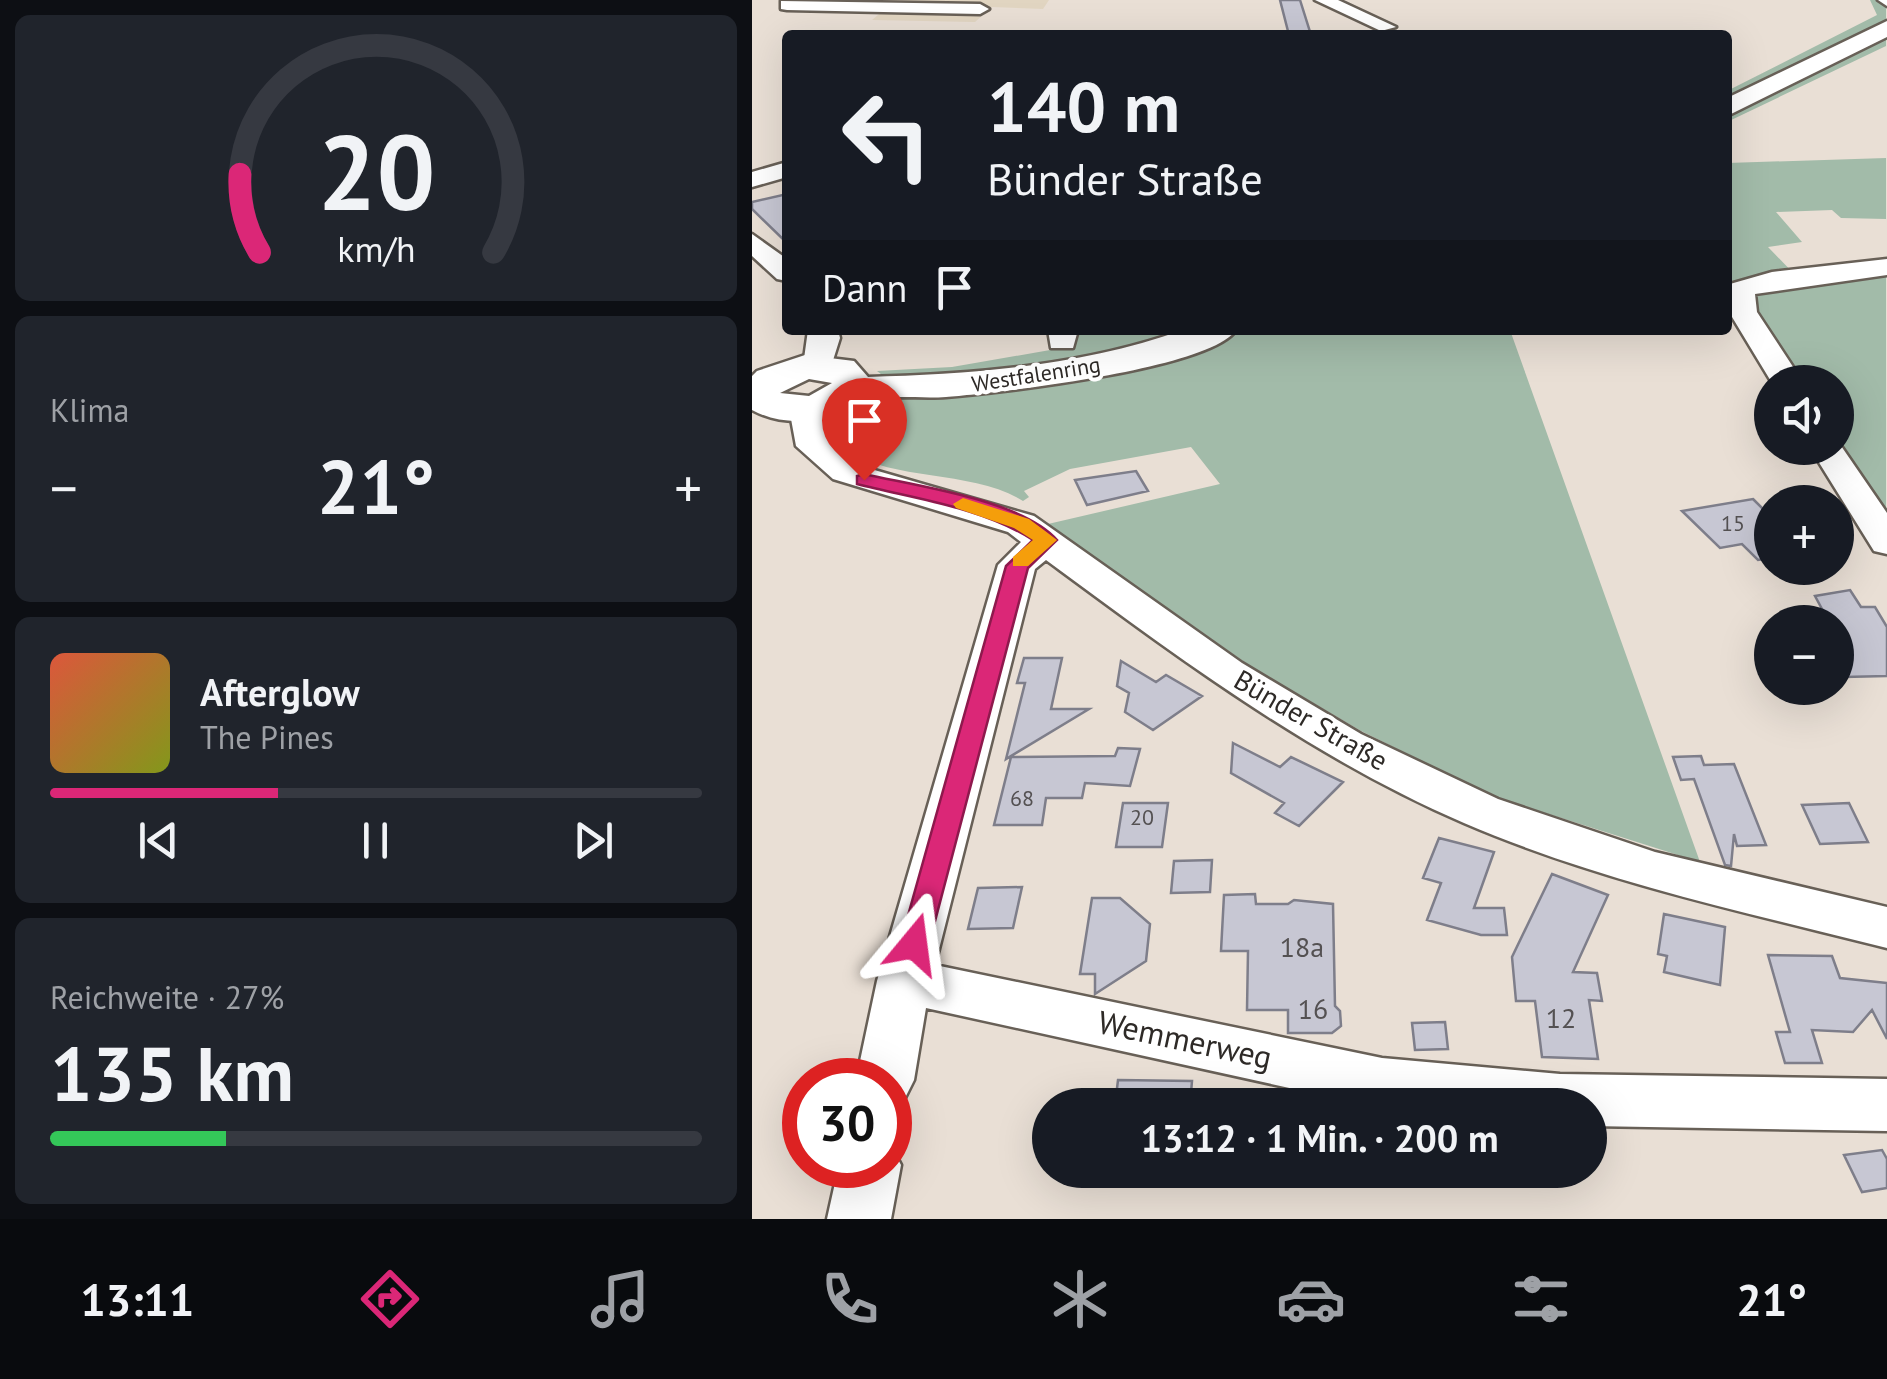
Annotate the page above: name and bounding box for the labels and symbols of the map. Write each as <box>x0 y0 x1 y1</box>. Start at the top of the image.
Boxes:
street label: Westfalenring <box>970 350 1102 398</box>
pin <box>822 378 907 481</box>
house number: 15 <box>1721 509 1745 537</box>
street label: Bünder Straße <box>1228 661 1395 778</box>
house number: 68 <box>1010 784 1034 812</box>
house number: 20 <box>1130 803 1154 831</box>
position arrow <box>862 892 966 996</box>
house number: 18a <box>1280 928 1324 965</box>
house number: 16 <box>1298 990 1328 1027</box>
house number: 12 <box>1546 999 1576 1036</box>
street label: Wemmerweg <box>1094 1000 1276 1078</box>
speed limit sign: 30 <box>782 1058 912 1188</box>

